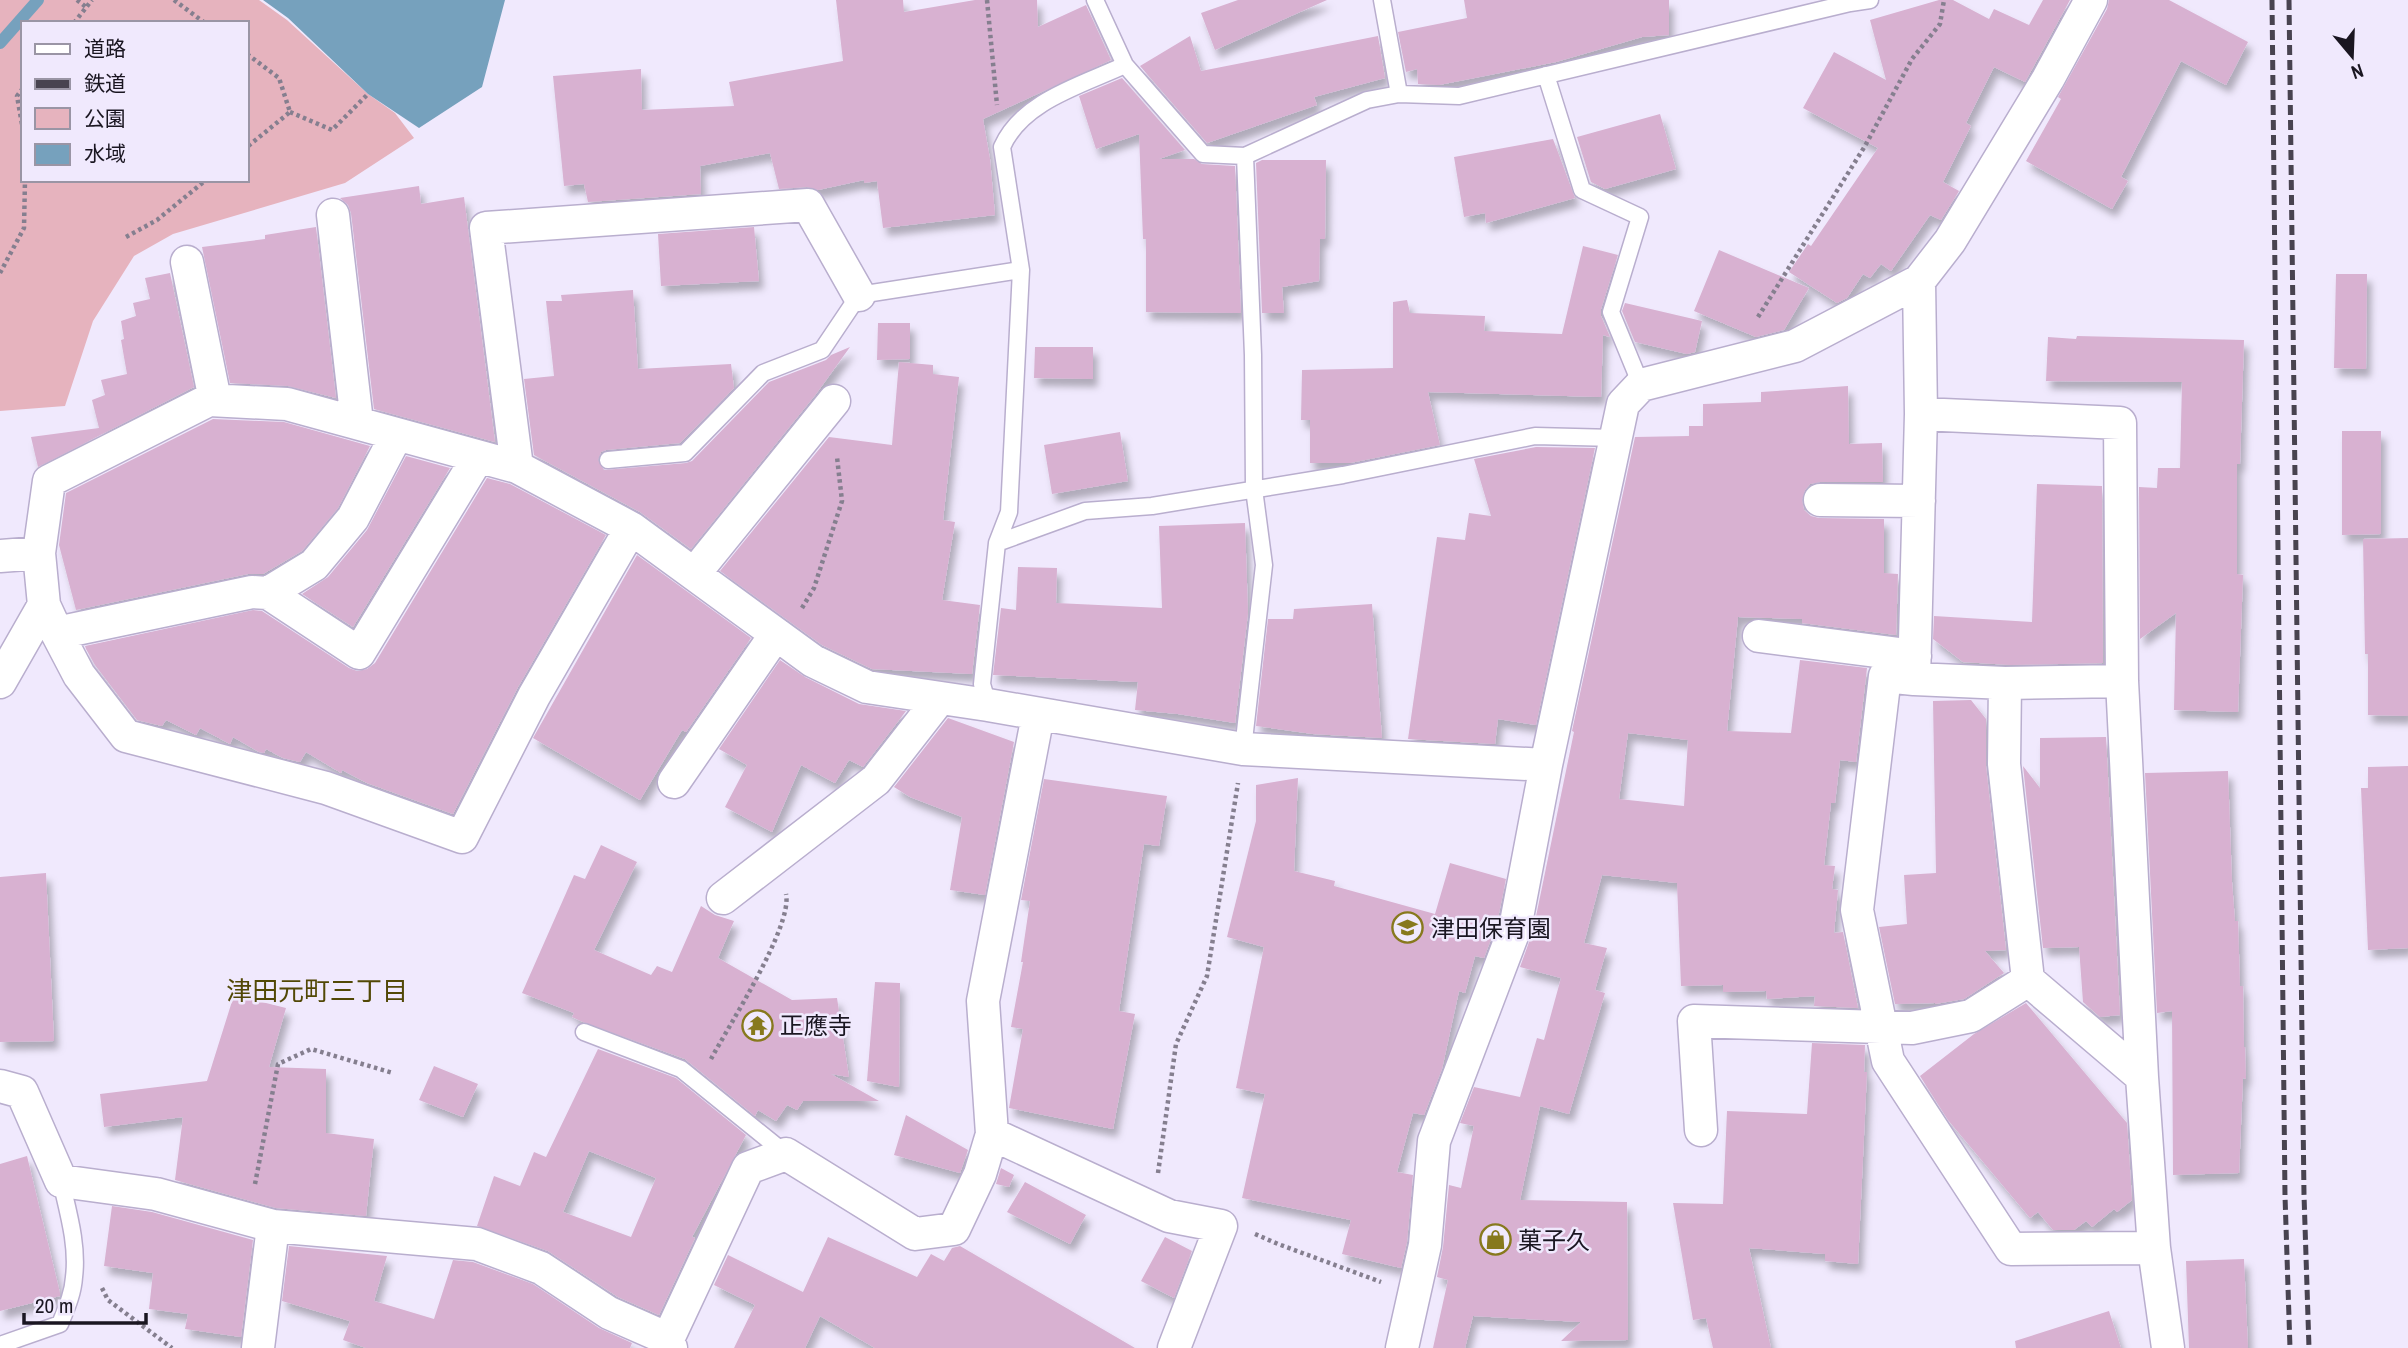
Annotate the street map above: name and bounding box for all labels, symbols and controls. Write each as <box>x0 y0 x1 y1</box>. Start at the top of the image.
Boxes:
legend <box>21 21 248 182</box>
north arrow <box>2317 21 2387 91</box>
text: 道路 <box>84 34 126 63</box>
text: N <box>2348 58 2367 86</box>
text: 鉄道 <box>84 69 126 98</box>
text: 公園 <box>84 104 126 133</box>
text: 水域 <box>84 139 126 168</box>
school or university icon: 津田保育園 <box>1391 911 1425 945</box>
place label: 津田保育園 <box>1431 912 1551 944</box>
district label: 津田元町三丁目 <box>226 973 408 1008</box>
temple icon: 正應寺 <box>740 1008 774 1042</box>
place label: 正應寺 <box>780 1009 852 1041</box>
shop icon: 菓子久 <box>1478 1223 1512 1257</box>
place label: 菓子久 <box>1518 1224 1590 1256</box>
scale bar <box>24 1282 147 1326</box>
text: 20 m <box>35 1291 73 1320</box>

